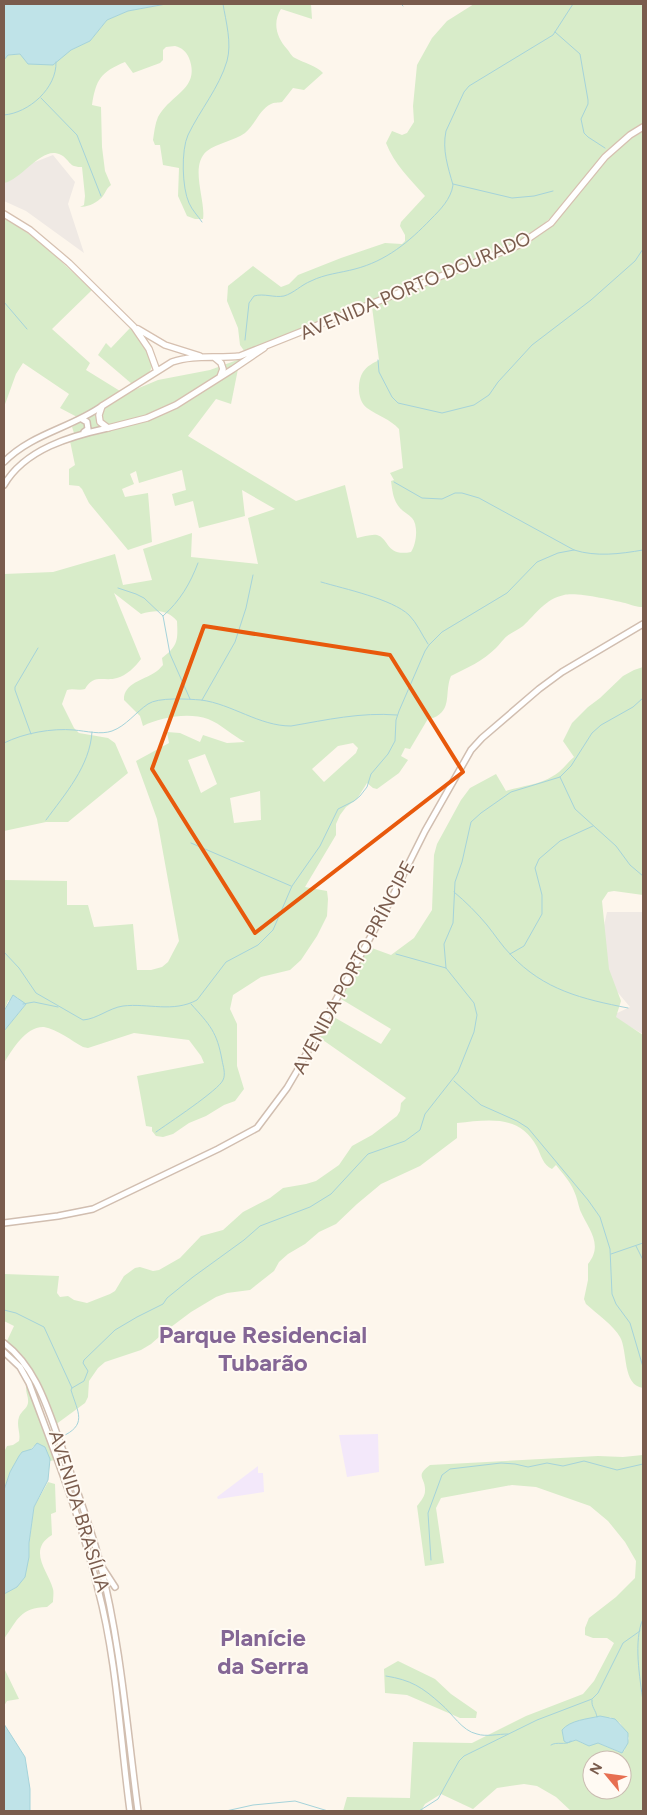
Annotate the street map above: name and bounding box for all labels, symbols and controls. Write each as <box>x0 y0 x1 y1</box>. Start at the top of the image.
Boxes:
street label: AVENIDA PORTO DOURADO <box>296 226 534 345</box>
street label: AVENIDA PORTO PRÍNCIPE <box>287 857 420 1078</box>
district label: Parque Residencial Tubarão <box>159 1320 367 1377</box>
street label: AVENIDA BRASÍLIA <box>44 1427 115 1595</box>
district label: Planície da Serra <box>217 1623 309 1680</box>
north arrow <box>582 1750 632 1800</box>
text: N <box>586 1760 606 1778</box>

